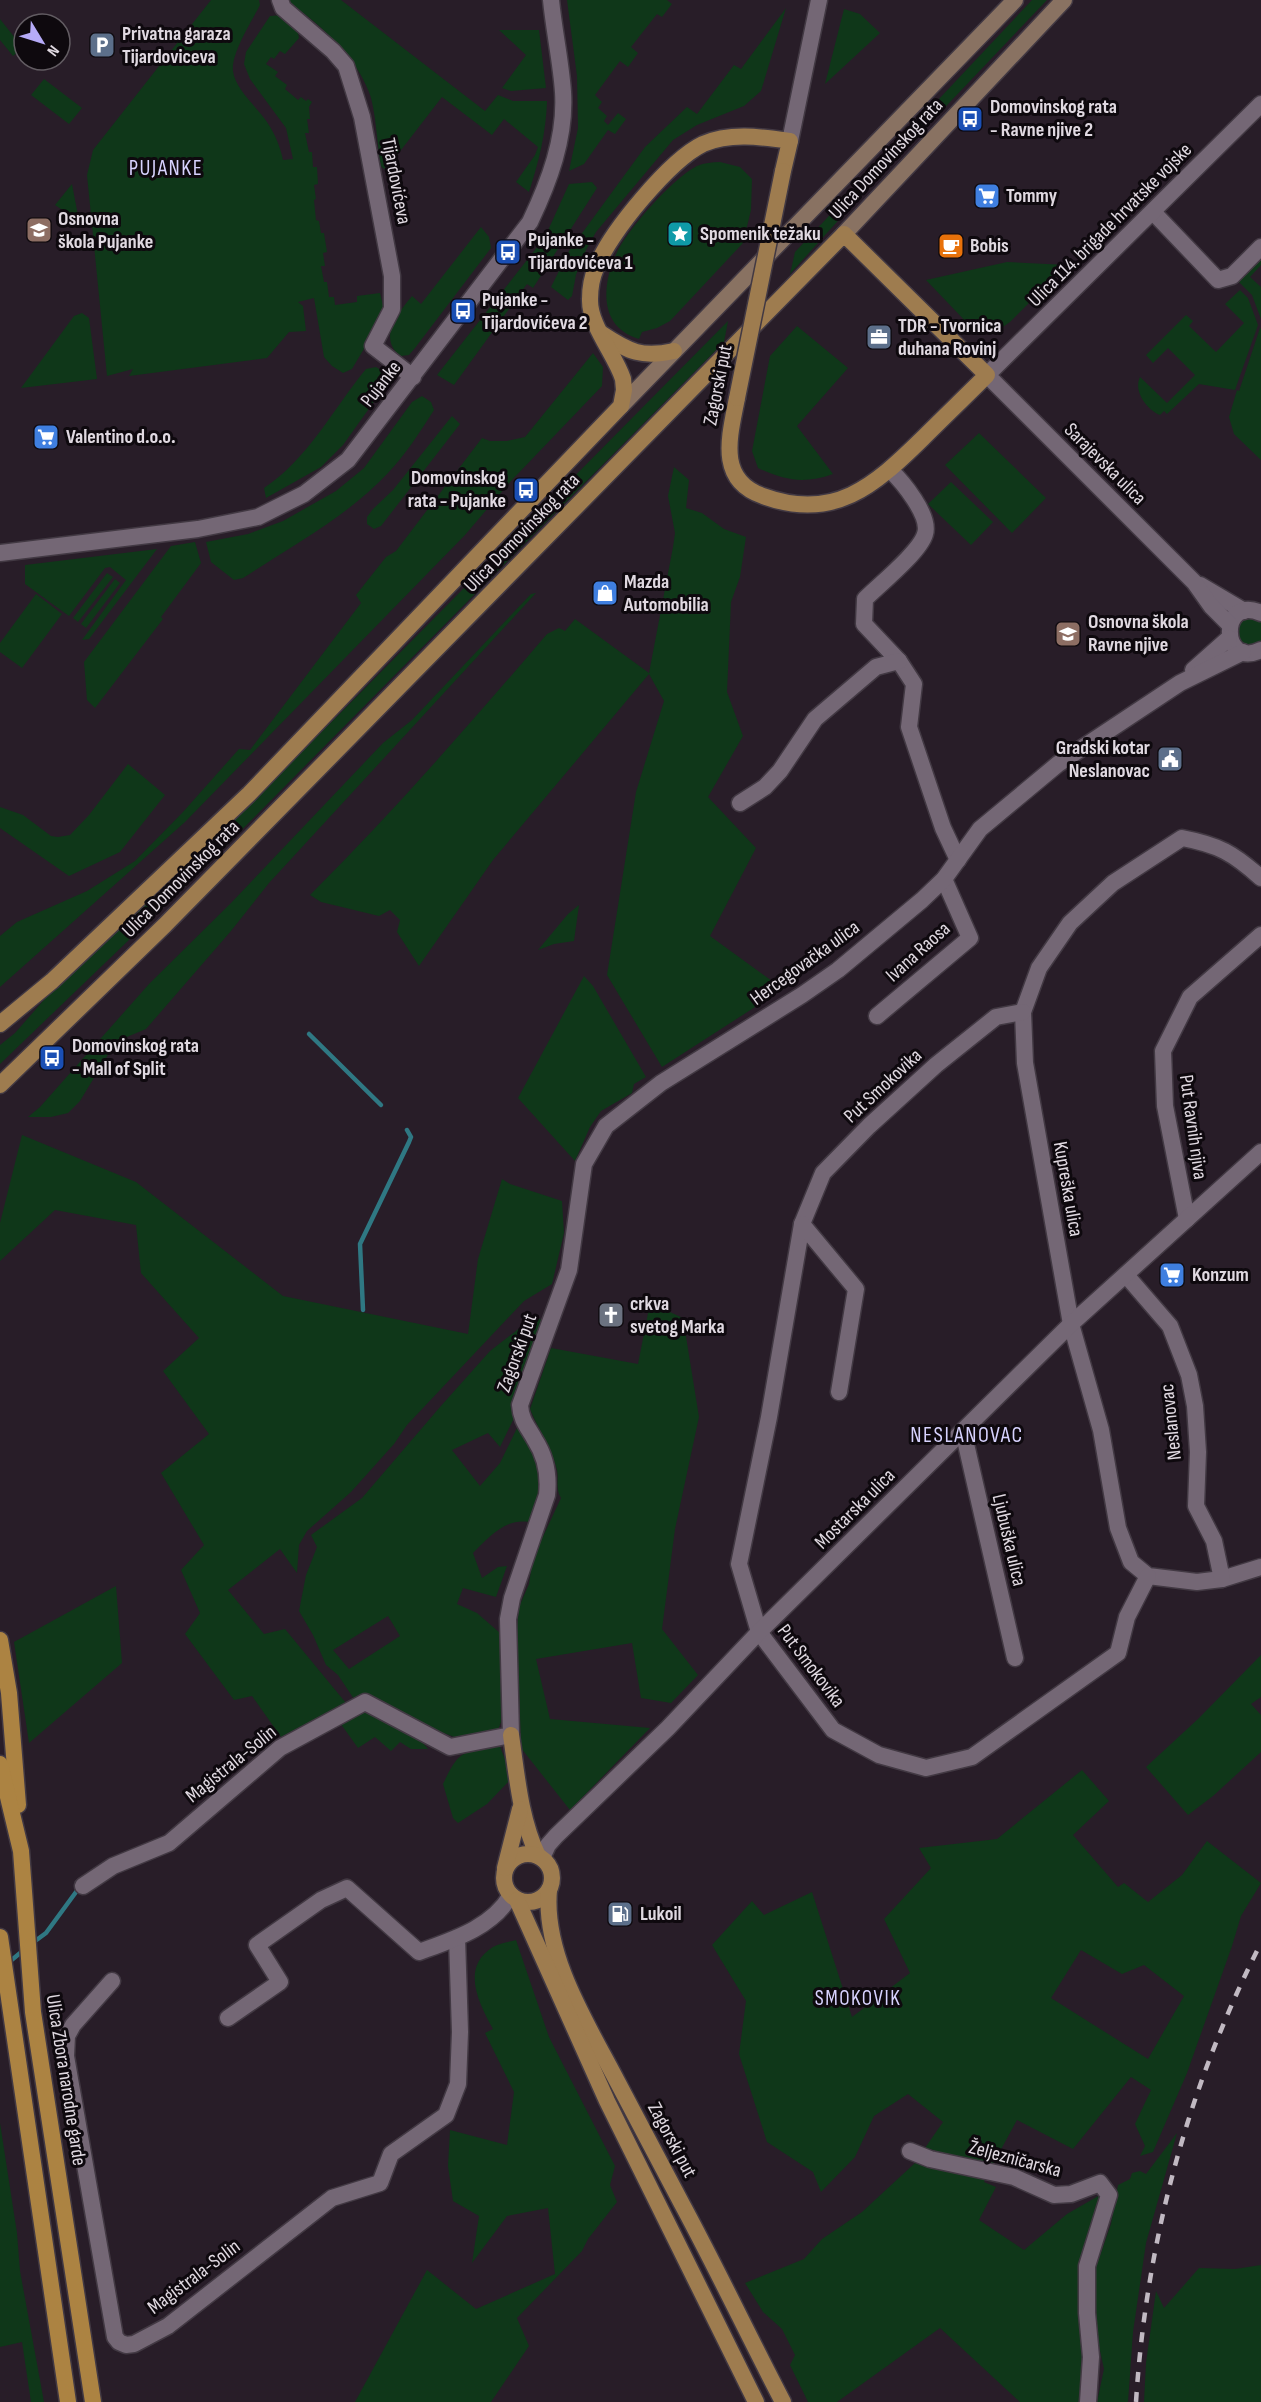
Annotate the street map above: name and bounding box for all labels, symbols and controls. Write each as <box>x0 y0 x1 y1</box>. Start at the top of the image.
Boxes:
north arrow <box>12 12 72 72</box>
place label: Privatna garaza Tijardoviceva <box>122 22 231 69</box>
parking icon: Privatna garaza Tijardoviceva <box>87 30 117 60</box>
text: N <box>43 41 63 60</box>
street label: Ulica Domovinskog rata <box>824 94 948 224</box>
place label: Domovinskog rata - Ravne njive 2 <box>990 95 1117 142</box>
bus stop icon: Domovinskog rata - Ravne njive 2 <box>955 104 985 134</box>
street label: Tijardovićeva <box>376 136 416 226</box>
street label: Ulica 114. brigade hrvatske vojske <box>1023 138 1197 312</box>
district label: PUJANKE <box>129 155 203 182</box>
supermarket icon: Tommy <box>972 181 1002 211</box>
place label: Tommy <box>1006 184 1058 208</box>
place label: Osnovna škola Pujanke <box>58 207 153 254</box>
school or university icon: Osnovna škola Pujanke <box>24 215 54 245</box>
place icon: Spomenik težaku <box>665 219 695 249</box>
place label: Spomenik težaku <box>700 222 821 246</box>
place label: Pujanke - Tijardovićeva 1 <box>528 228 633 275</box>
cafe icon: Bobis <box>936 231 966 261</box>
place label: Bobis <box>970 234 1009 258</box>
bus stop icon: Pujanke - Tijardovićeva 1 <box>493 237 523 267</box>
place label: Pujanke - Tijardovićeva 2 <box>482 288 588 335</box>
bus stop icon: Pujanke - Tijardovićeva 2 <box>448 296 478 326</box>
place label: TDR - Tvornica duhana Rovinj <box>898 314 1001 361</box>
office icon: TDR - Tvornica duhana Rovinj <box>864 322 894 352</box>
street label: Zagorski put <box>698 343 738 427</box>
street label: Pujanke <box>356 356 406 412</box>
street label: Sarajevska ulica <box>1059 418 1151 510</box>
supermarket icon: Valentino d.o.o. <box>31 422 61 452</box>
place label: Valentino d.o.o. <box>66 425 176 449</box>
place label: Domovinskog rata - Pujanke <box>408 466 507 513</box>
street label: Ulica Domovinskog rata <box>459 468 585 598</box>
bus stop icon: Domovinskog rata - Pujanke <box>511 475 541 505</box>
place label: Mazda Automobilia <box>623 570 709 617</box>
shop icon: Mazda Automobilia <box>590 578 620 608</box>
place label: Osnovna škola Ravne njive <box>1088 610 1189 657</box>
school or university icon: Osnovna škola Ravne njive <box>1053 619 1083 649</box>
place label: Gradski kotar Neslanovac <box>1056 736 1150 783</box>
public building icon: Gradski kotar Neslanovac <box>1155 744 1185 774</box>
street label: Ulica Domovinskog rata <box>117 815 245 943</box>
street label: Hercegovačka ulica <box>746 915 864 1011</box>
street label: Ivana Raosa <box>881 917 955 987</box>
place label: Domovinskog rata - Mall of Split <box>72 1034 199 1081</box>
bus stop icon: Domovinskog rata - Mall of Split <box>37 1043 67 1073</box>
street label: Put Smokovika <box>839 1044 927 1128</box>
street label: Put Ravnih njiva <box>1174 1073 1212 1181</box>
street label: Kupreška ulica <box>1048 1140 1088 1238</box>
supermarket icon: Konzum <box>1157 1260 1187 1290</box>
place label: Konzum <box>1192 1263 1249 1287</box>
place label: crkva svetog Marka <box>630 1292 725 1339</box>
church icon: crkva svetog Marka <box>596 1300 626 1330</box>
street label: Zagorski put <box>492 1310 542 1396</box>
street label: Neslanovac <box>1155 1383 1187 1461</box>
district label: NESLANOVAC <box>910 1422 1024 1449</box>
street label: Mostarska ulica <box>810 1464 900 1554</box>
street label: Ljubuška ulica <box>987 1492 1031 1588</box>
street label: Put Smokovika <box>772 1620 850 1712</box>
street label: Magistrala-Solin <box>181 1720 281 1808</box>
fuel station icon: Lukoil <box>605 1899 635 1929</box>
place label: Lukoil <box>640 1902 682 1926</box>
district label: SMOKOVIK <box>815 1986 901 2011</box>
street label: Ulica Zbora narodne garde <box>41 1993 91 2167</box>
street label: Zagorski put <box>642 2098 702 2182</box>
street label: Željezničarska <box>966 2135 1064 2183</box>
street label: Magistrala-Solin <box>143 2234 245 2320</box>

